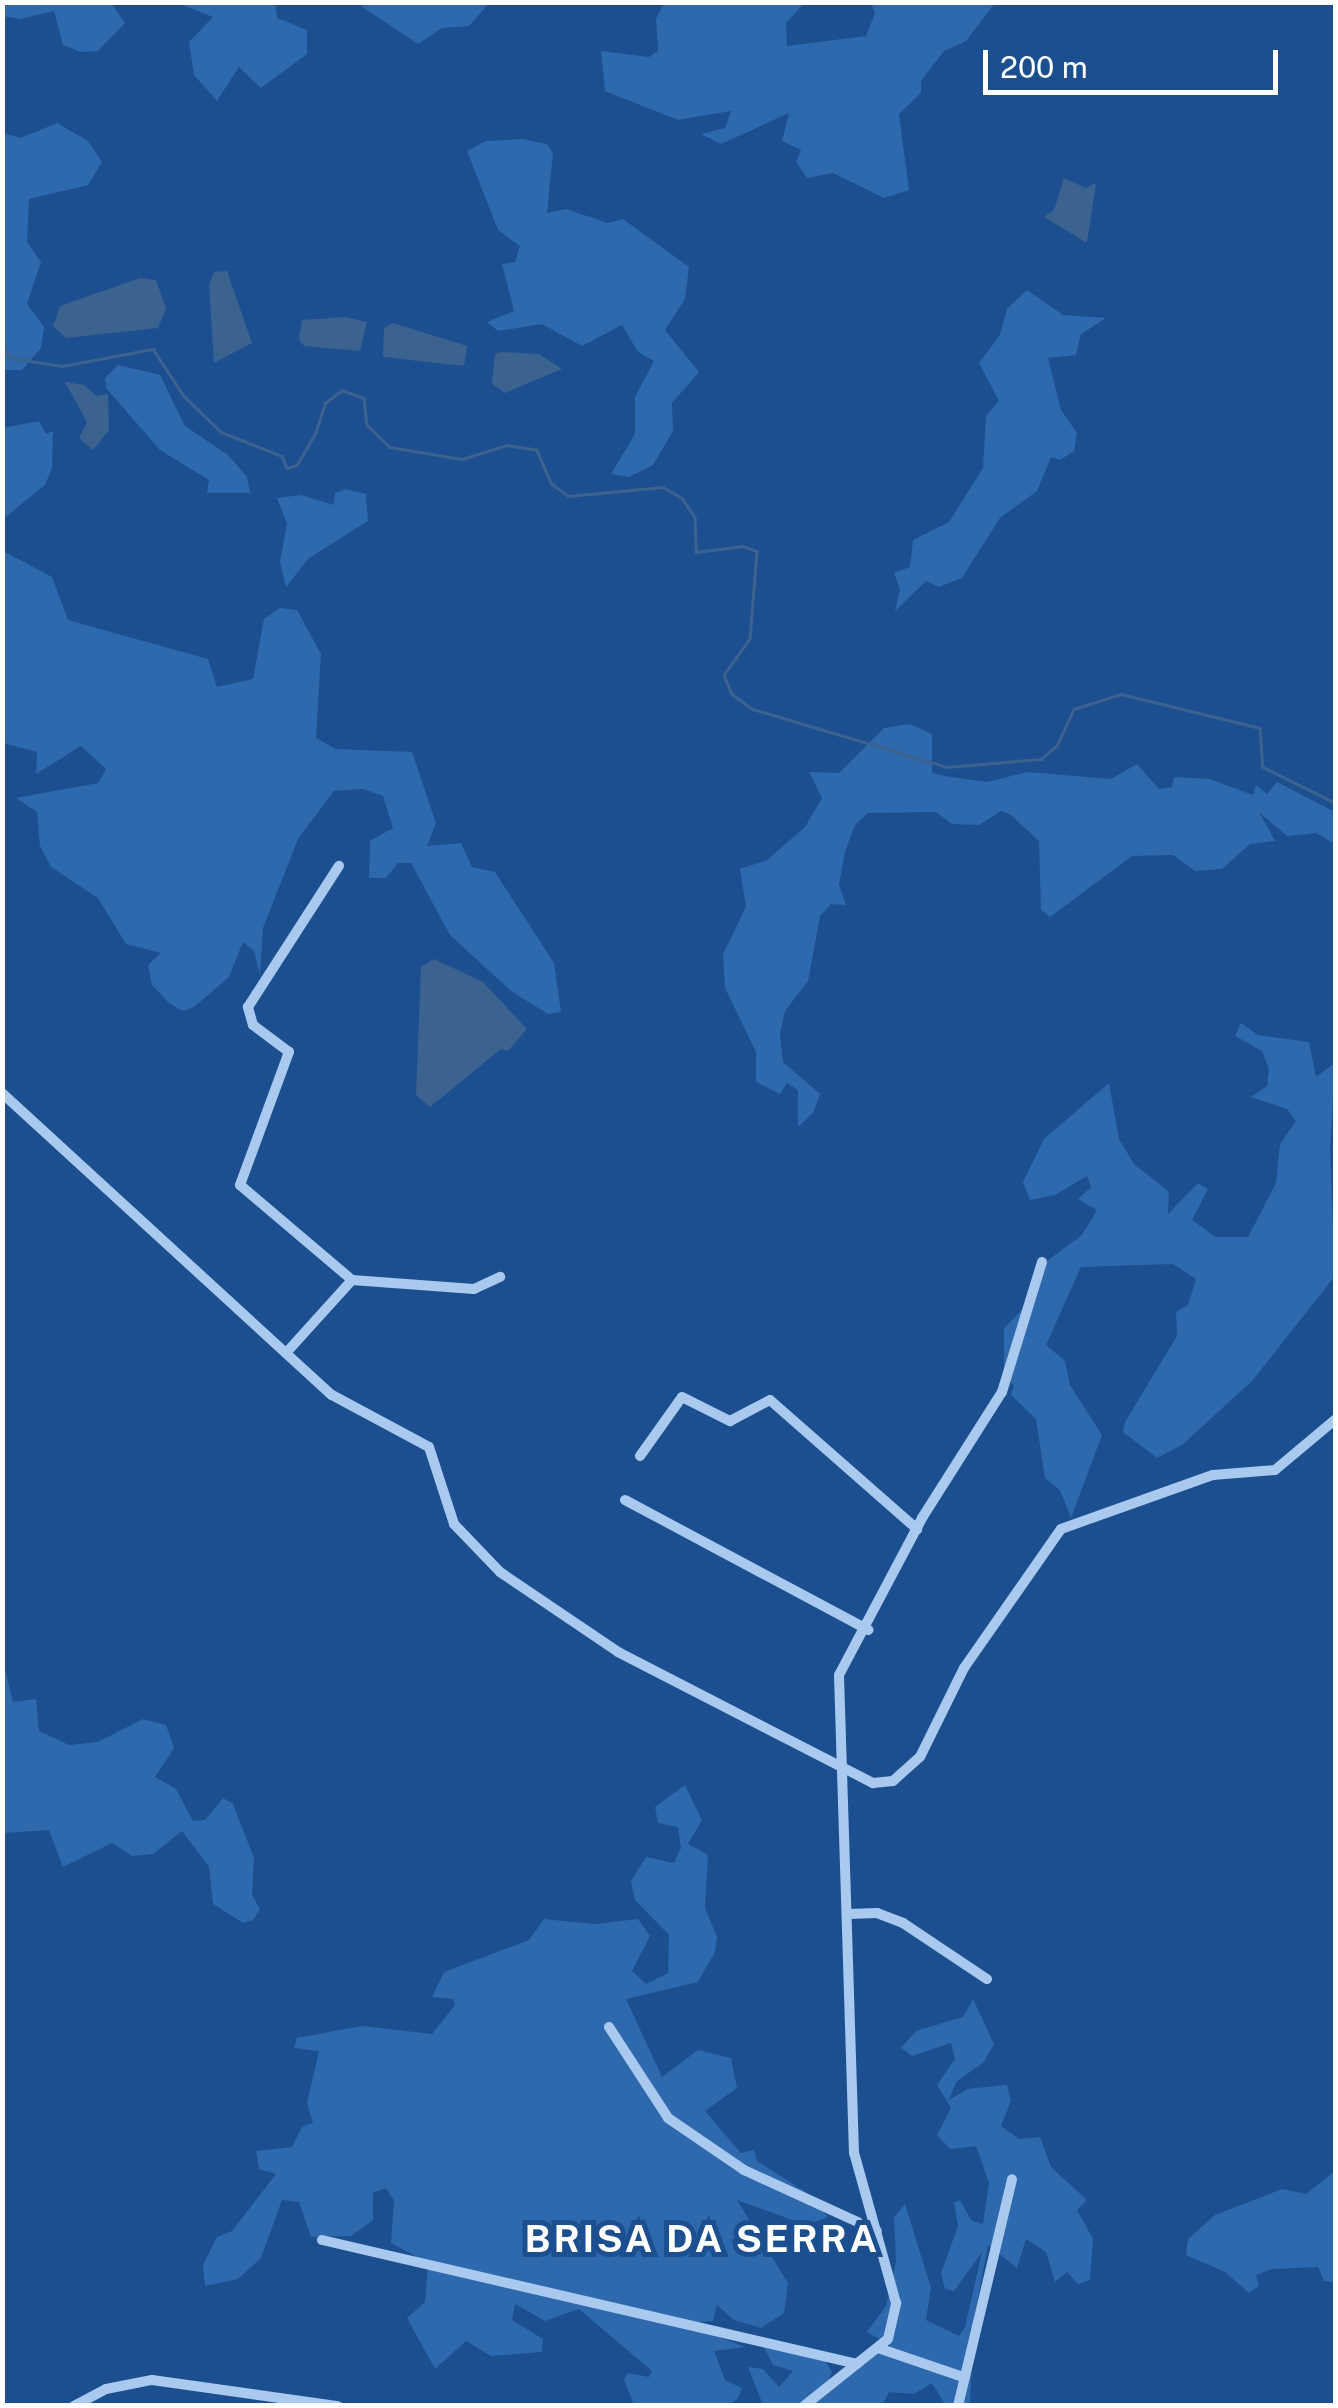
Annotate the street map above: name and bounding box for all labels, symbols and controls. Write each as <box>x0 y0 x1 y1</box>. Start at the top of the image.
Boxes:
scale bar <box>988 30 1283 92</box>
text: 200 m <box>1000 49 1088 85</box>
district label: BRISA DA SERRA <box>524 2216 880 2262</box>

